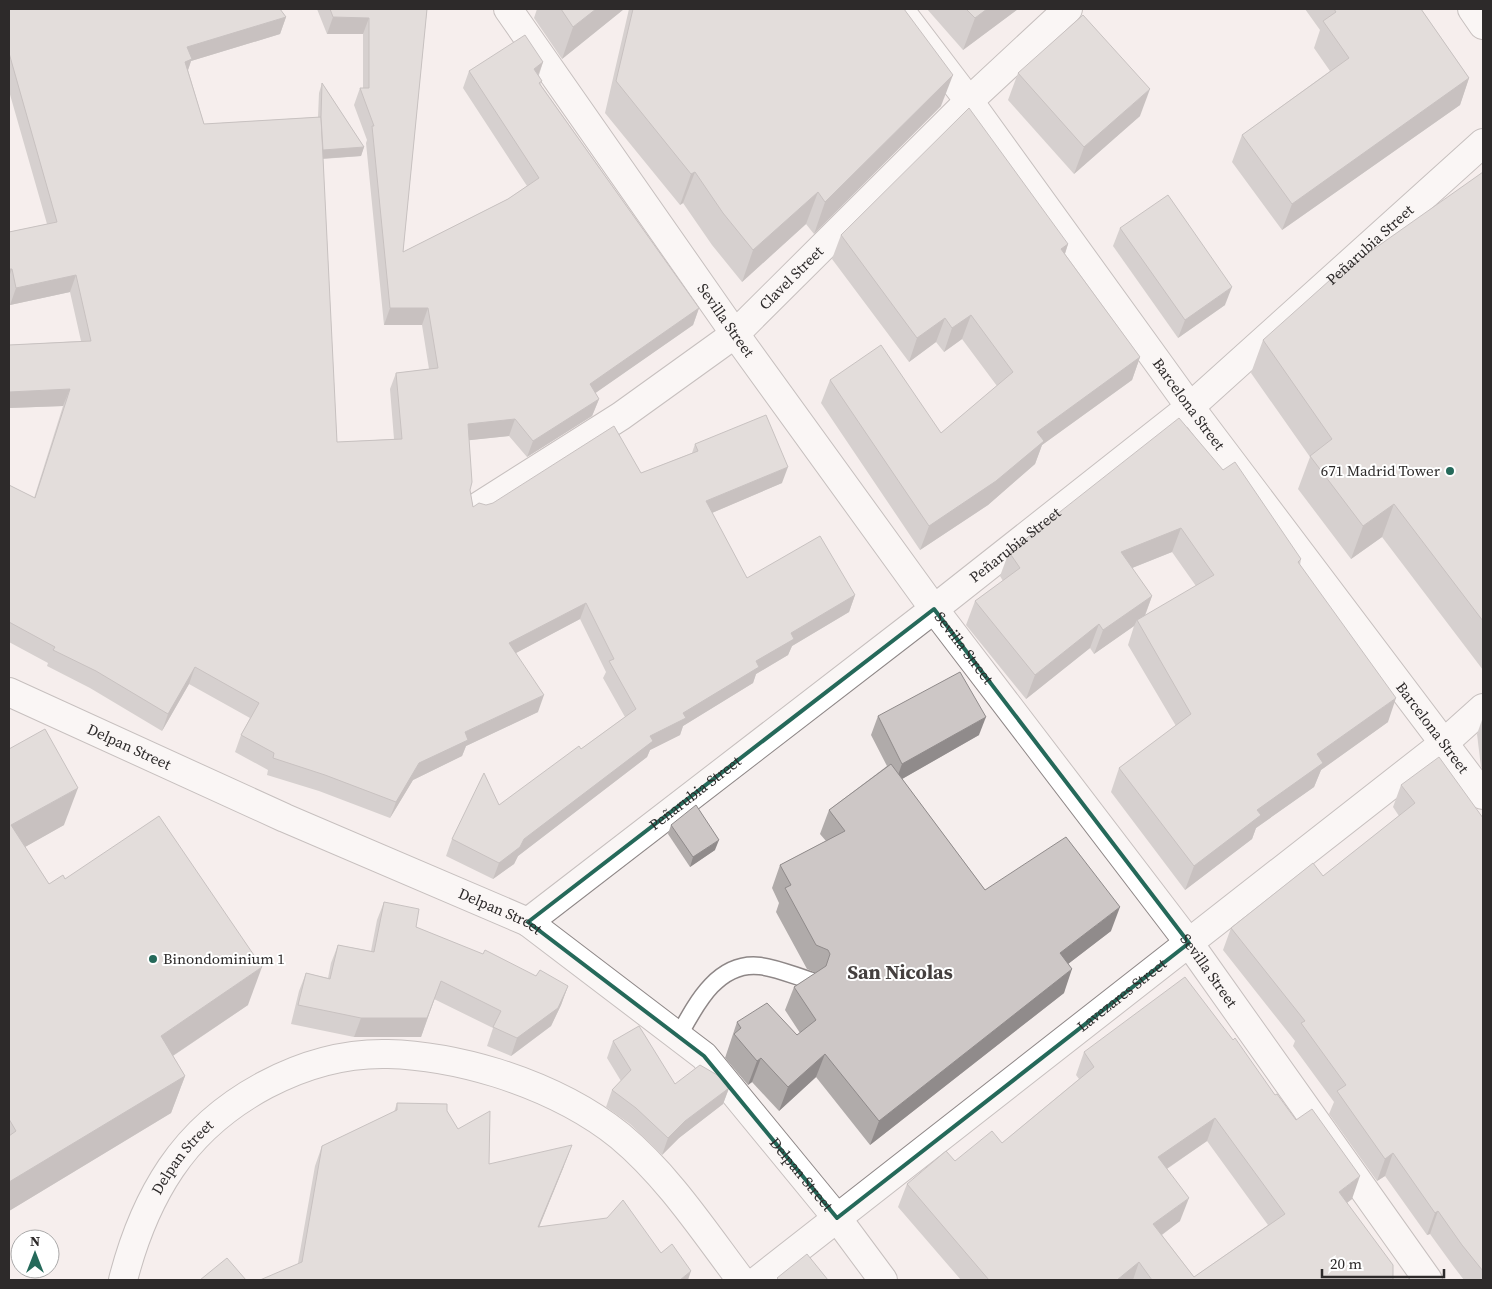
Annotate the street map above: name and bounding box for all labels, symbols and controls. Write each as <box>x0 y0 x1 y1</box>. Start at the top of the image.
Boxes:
street label: Peñarubia Street <box>1321 199 1418 289</box>
street label: Clavel Street <box>754 241 828 314</box>
street label: Sevilla Street <box>693 279 760 361</box>
street label: Barcelona Street <box>1148 354 1230 454</box>
place label: 671 Madrid Tower <box>1321 460 1441 481</box>
marker: 671 Madrid Tower <box>1444 465 1456 477</box>
street label: Peñarubia Street <box>965 502 1065 587</box>
street label: Sevilla Street <box>930 607 999 688</box>
street label: Barcelona Street <box>1391 677 1474 778</box>
street label: Delpan Street <box>84 718 175 775</box>
street label: Peñarubia Street <box>644 750 745 835</box>
street label: Delpan Street <box>455 882 547 939</box>
street label: Sevilla Street <box>1176 929 1243 1012</box>
place label: Binondominium 1 <box>163 948 285 969</box>
marker: Binondominium 1 <box>147 953 159 965</box>
street label: Lavezares Street <box>1072 953 1171 1036</box>
district label: San Nicolas <box>847 958 953 986</box>
street label: Delpan Street <box>146 1114 218 1198</box>
street label: Delpan Street <box>765 1133 838 1216</box>
north arrow <box>10 1229 60 1279</box>
text: N <box>30 1231 40 1251</box>
scale bar <box>1322 1246 1444 1278</box>
text: 20 m <box>1330 1253 1362 1274</box>

